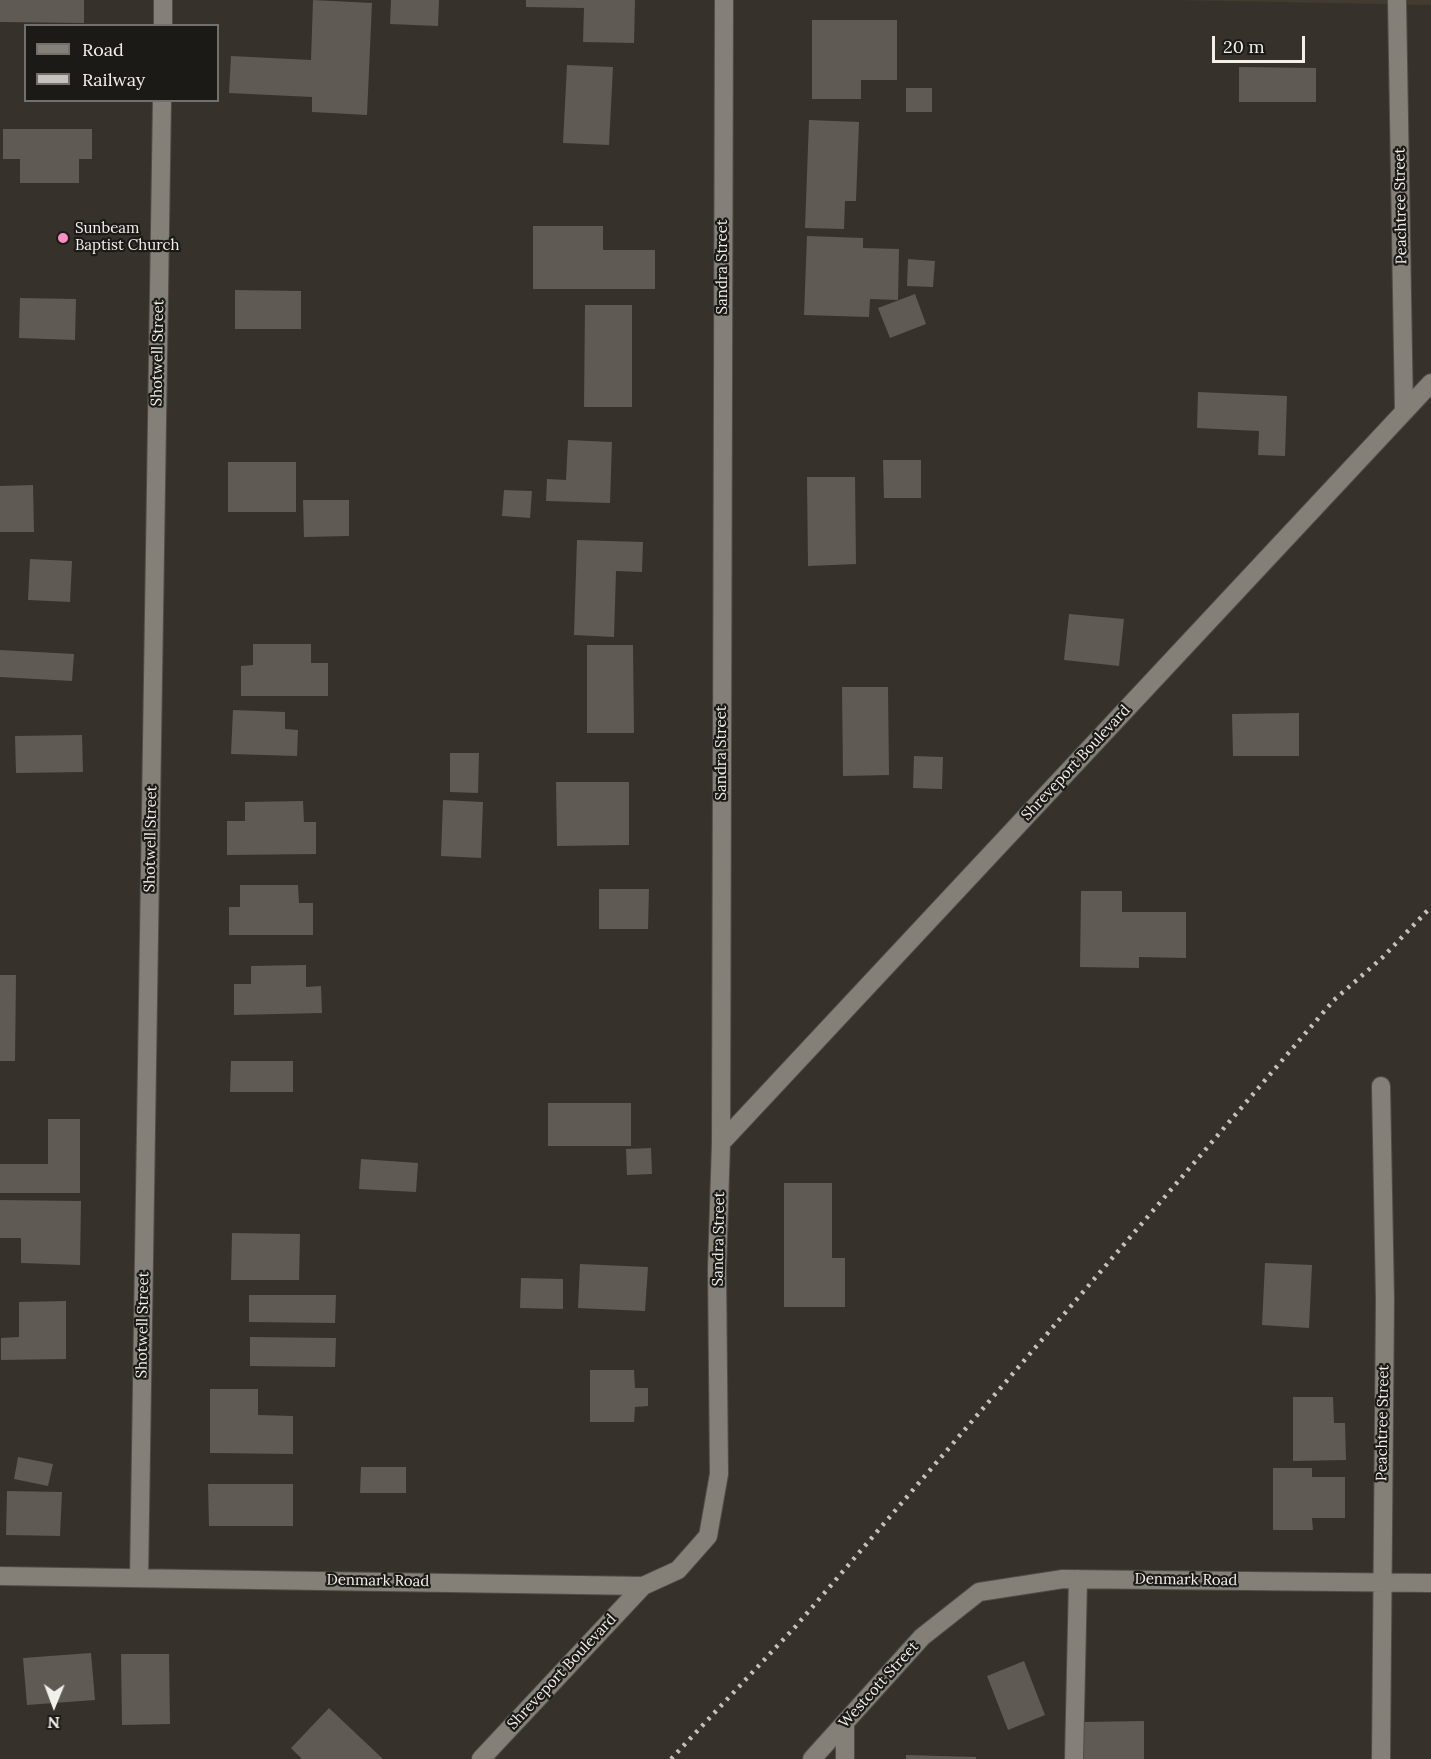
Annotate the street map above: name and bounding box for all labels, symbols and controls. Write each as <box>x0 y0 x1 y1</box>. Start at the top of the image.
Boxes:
legend <box>24 24 219 102</box>
scale bar <box>1215 24 1308 62</box>
text: 20 m <box>1223 35 1265 58</box>
text: Road <box>82 38 124 61</box>
text: Railway <box>82 68 145 91</box>
street label: Peachtree Street <box>1391 148 1411 264</box>
place label: Sunbeam Baptist Church <box>75 220 180 255</box>
street label: Sandra Street <box>714 220 732 314</box>
marker: Sunbeam Baptist Church <box>56 231 70 245</box>
street label: Shotwell Street <box>148 299 168 407</box>
street label: Shreveport Boulevard <box>1018 702 1134 824</box>
street label: Sandra Street <box>713 706 731 800</box>
street label: Shotwell Street <box>141 785 161 893</box>
street label: Sandra Street <box>709 1191 729 1287</box>
street label: Shotwell Street <box>133 1271 153 1379</box>
street label: Peachtree Street <box>1373 1365 1393 1481</box>
street label: Denmark Road <box>1134 1570 1238 1590</box>
street label: Denmark Road <box>326 1571 430 1591</box>
street label: Shreveport Boulevard <box>504 1611 620 1733</box>
street label: Westcott Street <box>835 1638 923 1732</box>
north arrow <box>24 1675 84 1735</box>
text: N <box>47 1713 60 1733</box>

